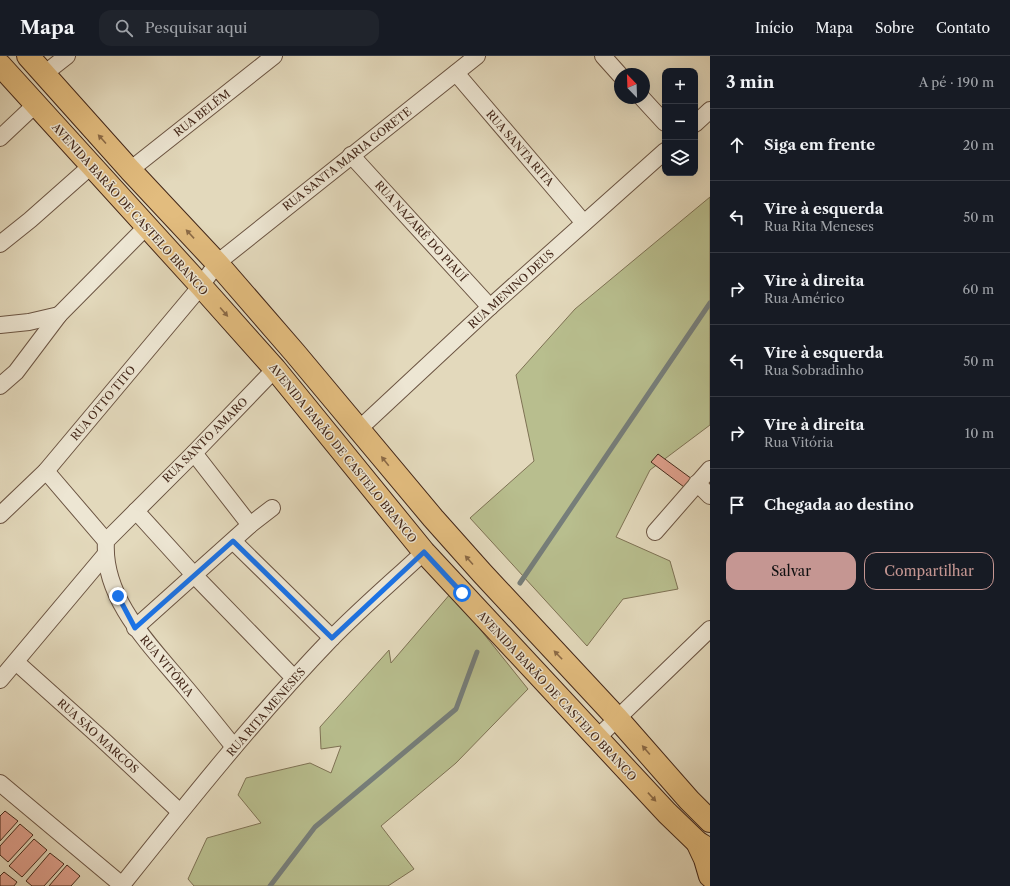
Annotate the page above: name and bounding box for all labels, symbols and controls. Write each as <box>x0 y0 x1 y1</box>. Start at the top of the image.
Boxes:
search box <box>99 10 379 46</box>
text: Mapa <box>20 16 75 39</box>
icon: search <box>113 17 135 39</box>
text: Pesquisar aqui <box>145 18 247 37</box>
text: Início <box>755 19 794 37</box>
text: Mapa <box>816 19 853 37</box>
text: Sobre <box>875 19 914 37</box>
text: Contato <box>936 19 990 37</box>
north arrow <box>614 68 650 104</box>
map controls <box>662 68 698 176</box>
button: + <box>662 68 698 104</box>
text: 3 min <box>726 72 775 92</box>
text: A pé · 190 m <box>919 74 994 90</box>
street label: RUA BELÉM <box>171 87 233 139</box>
street label: RUA SANTA MARIA GORETE <box>280 104 415 214</box>
button: − <box>662 104 698 140</box>
street label: RUA SANTA RITA <box>483 107 557 190</box>
street label: AVENIDA BARÃO DE CASTELO BRANCO <box>48 119 211 298</box>
one-way arrow <box>97 134 107 144</box>
icon: ahead <box>726 134 748 156</box>
text: Siga em frente <box>764 135 875 154</box>
text: 20 m <box>963 137 994 153</box>
button: layers <box>662 140 698 176</box>
street label: RUA NAZARÉ DO PIAUÍ <box>372 178 470 284</box>
text: Vire à esquerda <box>764 199 883 218</box>
icon: left <box>726 206 748 228</box>
text: 50 m <box>963 209 994 225</box>
text: Rua Rita Meneses <box>764 218 874 234</box>
one-way arrow <box>186 229 195 240</box>
street label: RUA MENINO DEUS <box>465 247 557 331</box>
text: Vire à direita <box>764 271 864 290</box>
icon: right <box>726 278 748 300</box>
text: 60 m <box>963 281 994 297</box>
text: Rua Américo <box>764 290 844 306</box>
one-way arrow <box>219 307 228 317</box>
text: Vire à esquerda <box>764 343 883 362</box>
icon: left <box>726 350 748 372</box>
text: 50 m <box>963 353 994 369</box>
street label: AVENIDA BARÃO DE CASTELO BRANCO <box>266 360 420 546</box>
text: Rua Sobradinho <box>764 362 864 378</box>
street label: RUA OTTO TITO <box>67 363 139 443</box>
street label: RUA SANTO AMARO <box>160 395 250 485</box>
text: Vire à direita <box>764 415 864 434</box>
icon: right <box>726 422 748 444</box>
text: 10 m <box>965 425 994 441</box>
text: Rua Vitória <box>764 434 833 450</box>
one-way arrow <box>381 455 390 466</box>
icon: arrive <box>726 494 748 516</box>
text: Chegada ao destino <box>764 495 914 514</box>
button: Salvar <box>726 552 856 590</box>
button: Compartilhar <box>864 552 994 590</box>
one-way arrow <box>465 554 474 565</box>
route start <box>453 584 471 602</box>
route end <box>109 587 127 605</box>
street label: AVENIDA BARÃO DE CASTELO BRANCO <box>474 608 639 784</box>
street label: RUA VITÓRIA <box>137 632 197 700</box>
one-way arrow <box>553 650 563 660</box>
street label: RUA RITA MENESES <box>224 665 308 759</box>
street label: RUA SÃO MARCOS <box>55 696 141 776</box>
one-way arrow <box>642 746 651 755</box>
one-way arrow <box>648 792 657 802</box>

